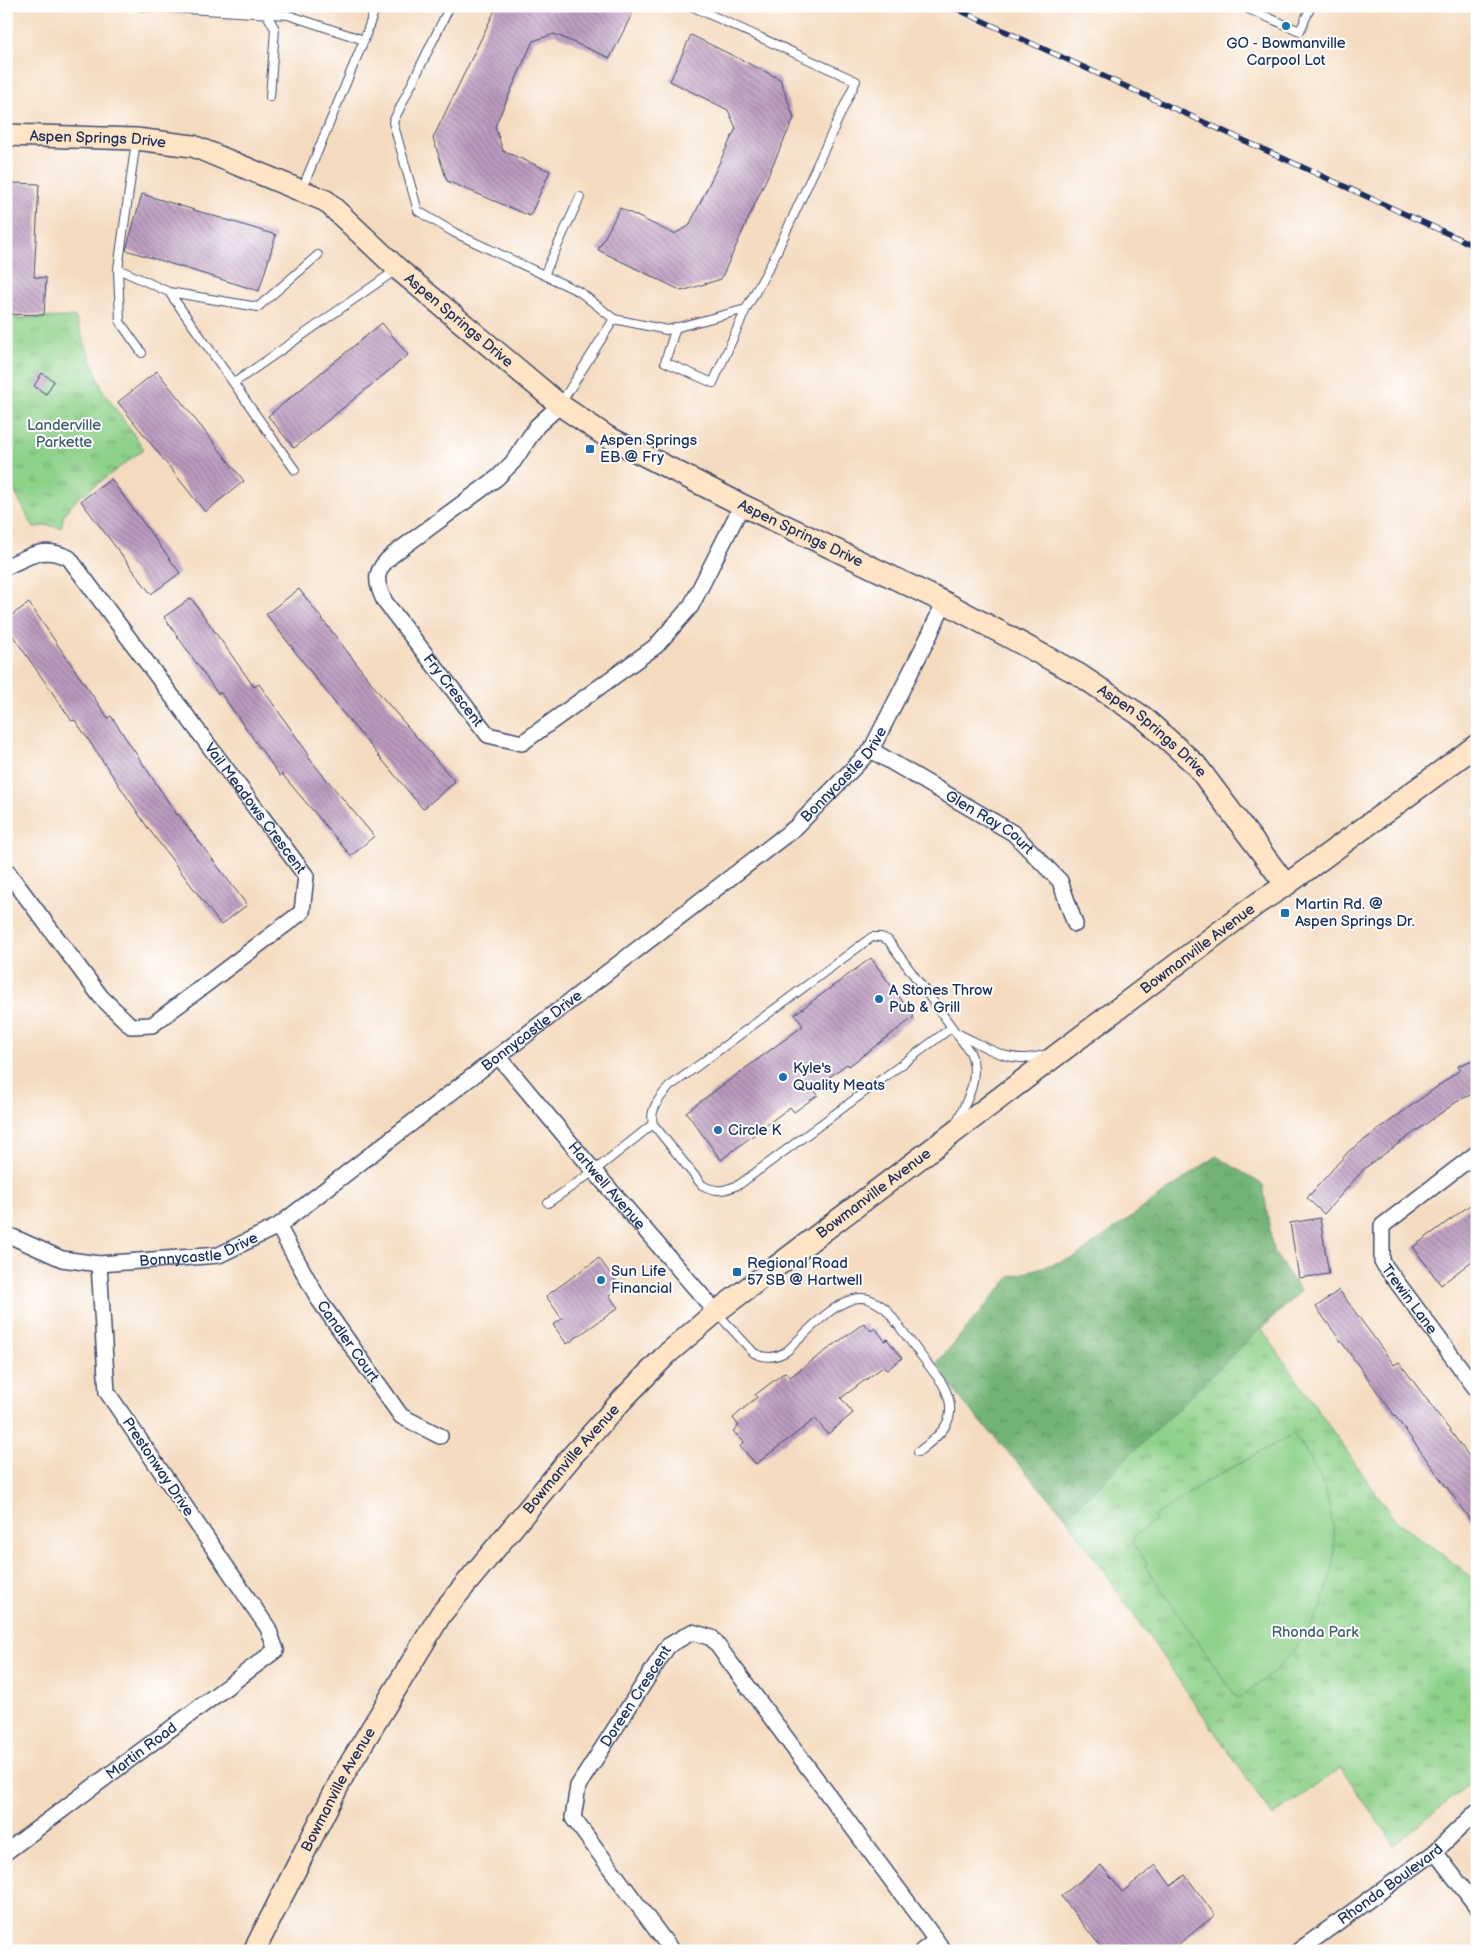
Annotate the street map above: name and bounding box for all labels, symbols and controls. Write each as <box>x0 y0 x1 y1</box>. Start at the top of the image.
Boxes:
marker: GO - Bowmanville Carpool Lot <box>1280 20 1292 32</box>
place label: GO - Bowmanville Carpool Lot <box>1226 34 1346 70</box>
street label: Aspen Springs Drive <box>29 126 167 152</box>
street label: Aspen Springs Drive <box>401 269 517 371</box>
park label: Landerville Parkette <box>27 416 101 452</box>
place label: Aspen Springs EB @ Fry <box>600 431 698 467</box>
marker: Aspen Springs EB @ Fry <box>584 443 596 455</box>
street label: Aspen Springs Drive <box>735 495 866 571</box>
street label: Fry Crescent <box>419 650 488 731</box>
street label: Aspen Springs Drive <box>1094 680 1211 781</box>
street label: Bonnycastle Drive <box>796 723 891 826</box>
street label: Vail Meadows Crescent <box>200 739 311 878</box>
street label: Glen Ray Court <box>942 786 1038 858</box>
place label: Martin Rd. @ Aspen Springs Dr. <box>1295 895 1415 931</box>
street label: Bowmanville Avenue <box>1136 899 1259 998</box>
marker: Martin Rd. @ Aspen Springs Dr. <box>1279 907 1291 919</box>
place label: A Stones Throw Pub & Grill <box>889 981 993 1017</box>
street label: Bonnycastle Drive <box>478 986 586 1075</box>
marker: A Stones Throw Pub & Grill <box>873 993 885 1005</box>
place label: Kyle's Quality Meats <box>793 1059 886 1095</box>
marker: Kyle's Quality Meats <box>777 1071 789 1083</box>
place label: Circle K <box>728 1121 781 1140</box>
marker: Circle K <box>712 1124 724 1136</box>
street label: Hartwell Avenue <box>564 1138 650 1234</box>
street label: Bowmanville Avenue <box>812 1144 935 1243</box>
street label: Bonnycastle Drive <box>138 1228 261 1270</box>
place label: Regional Road 57 SB @ Hartwell <box>747 1254 862 1290</box>
street label: Trewin Lane <box>1377 1260 1442 1338</box>
place label: Sun Life Financial <box>611 1262 672 1298</box>
marker: Regional Road 57 SB @ Hartwell <box>731 1266 743 1278</box>
marker: Sun Life Financial <box>595 1274 607 1286</box>
street label: Candler Court <box>313 1297 384 1386</box>
street label: Bowmanville Avenue <box>519 1400 623 1518</box>
street label: Prestonway Drive <box>118 1414 198 1520</box>
park label: Rhonda Park <box>1271 1623 1359 1642</box>
street label: Doreen Crescent <box>596 1642 676 1750</box>
street label: Martin Road <box>102 1718 181 1784</box>
street label: Bowmanville Avenue <box>297 1724 380 1855</box>
street label: Rhonda Boulevard <box>1334 1840 1447 1929</box>

